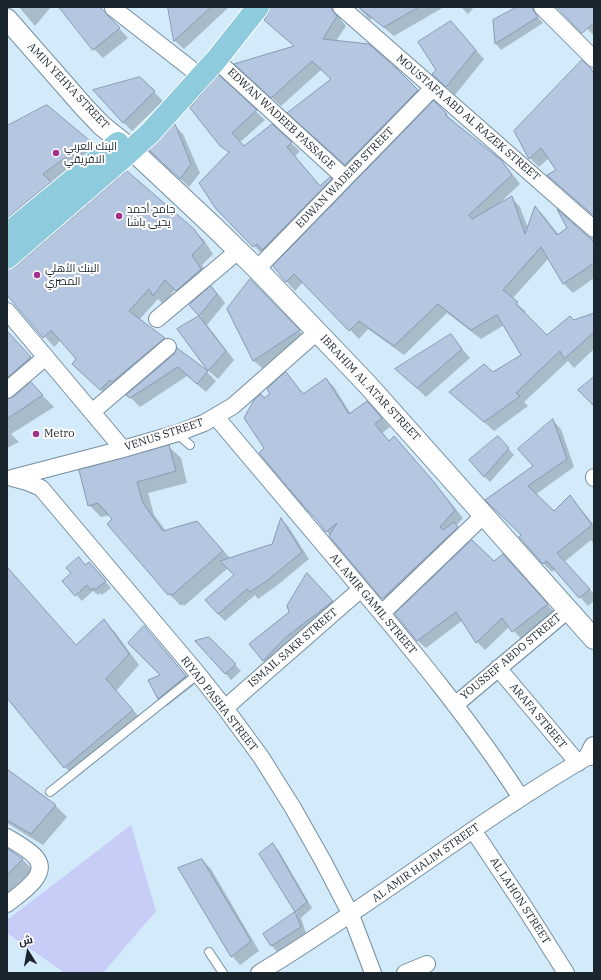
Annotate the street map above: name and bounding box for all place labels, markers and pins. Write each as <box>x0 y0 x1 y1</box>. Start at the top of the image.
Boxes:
place label: البنك العربي الافريقي <box>64 140 117 166</box>
marker: البنك العربي الافريقي <box>51 148 61 158</box>
place label: جامح أحمد يحيى باشا <box>127 203 175 229</box>
marker: جامح أحمد يحيى باشا <box>114 211 124 221</box>
place label: البنك الأهلي المصري <box>45 262 99 288</box>
marker: البنك الأهلي المصري <box>32 270 42 280</box>
place label: Metro <box>44 427 74 441</box>
marker: Metro <box>31 429 41 439</box>

